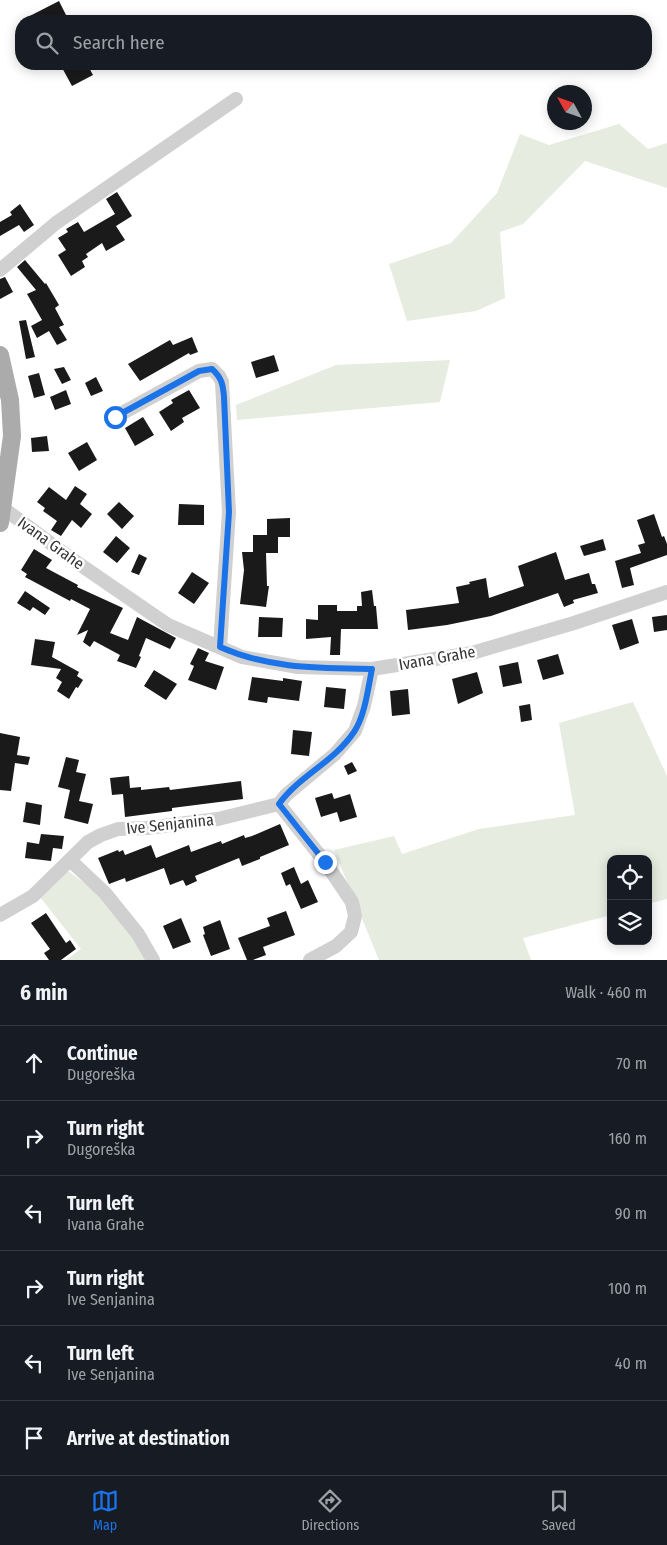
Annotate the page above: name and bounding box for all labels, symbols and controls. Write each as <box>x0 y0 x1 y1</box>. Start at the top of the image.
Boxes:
search box <box>15 15 652 70</box>
icon: search <box>33 29 61 57</box>
text: Search here <box>73 31 165 54</box>
north arrow <box>547 85 592 130</box>
route start <box>104 406 127 429</box>
street label: Ivana Grahe <box>14 513 88 573</box>
street label: Ivana Grahe <box>397 642 477 674</box>
street label: Ive Senjanina <box>125 810 215 838</box>
route end <box>314 851 337 874</box>
map controls <box>607 855 652 945</box>
button: locate <box>607 855 652 900</box>
button: layers <box>607 900 652 945</box>
text: 6 min <box>20 980 68 1006</box>
text: Walk · 460 m <box>565 983 647 1002</box>
text: Continue <box>67 1042 138 1065</box>
icon: ahead <box>20 1049 48 1077</box>
text: 70 m <box>616 1054 647 1073</box>
text: Dugoreška <box>67 1065 135 1084</box>
text: Turn right <box>67 1117 144 1140</box>
icon: right <box>20 1124 48 1152</box>
text: 160 m <box>608 1129 647 1148</box>
text: Dugoreška <box>67 1140 135 1159</box>
text: Turn left <box>67 1192 134 1215</box>
icon: left <box>20 1199 48 1227</box>
text: 90 m <box>615 1204 647 1223</box>
text: Ivana Grahe <box>67 1215 144 1234</box>
text: Turn right <box>67 1267 144 1290</box>
icon: right <box>20 1274 48 1302</box>
text: 100 m <box>608 1279 647 1298</box>
text: Ive Senjanina <box>67 1290 155 1309</box>
text: Turn left <box>67 1342 134 1365</box>
icon: left <box>20 1349 48 1377</box>
text: 40 m <box>615 1354 647 1373</box>
text: Ive Senjanina <box>67 1365 155 1384</box>
icon: arrive <box>20 1424 48 1452</box>
text: Arrive at destination <box>67 1427 230 1450</box>
tab: Map <box>91 1487 119 1534</box>
tab: Directions <box>301 1487 359 1534</box>
tab: Saved <box>542 1487 576 1534</box>

